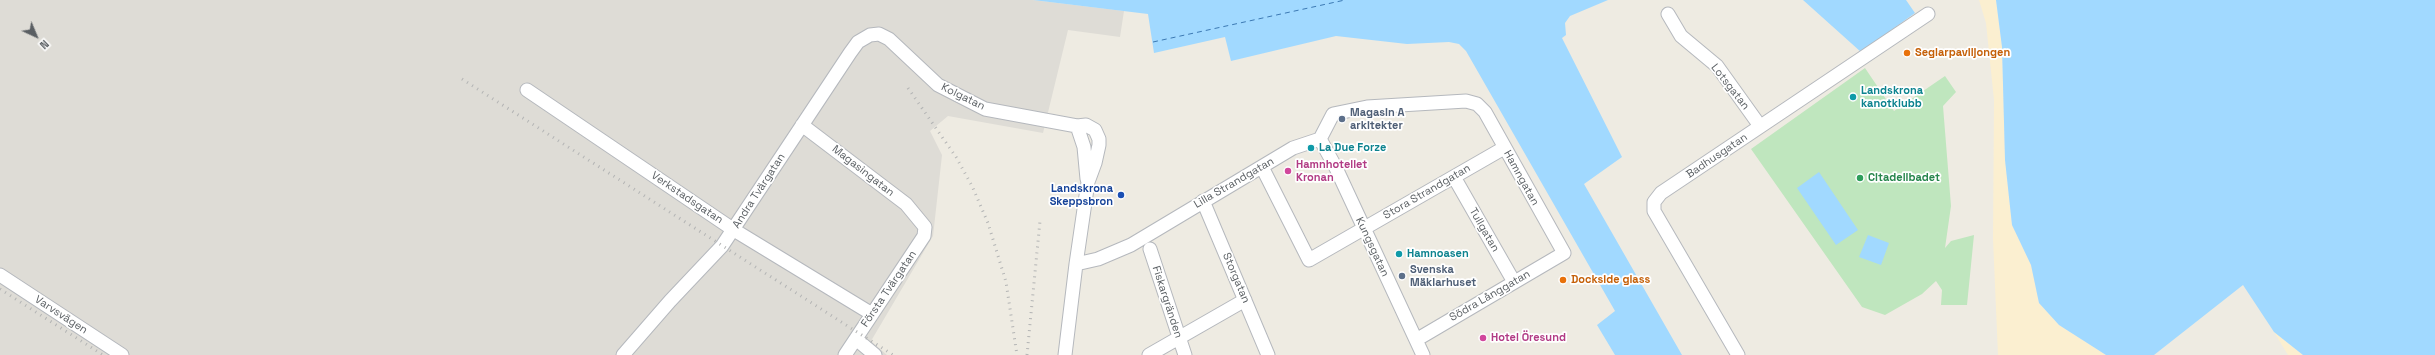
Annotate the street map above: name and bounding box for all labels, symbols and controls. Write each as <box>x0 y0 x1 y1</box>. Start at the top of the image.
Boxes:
north arrow <box>16 16 56 56</box>
text: N <box>37 37 52 52</box>
place label: Seglarpaviljongen <box>1915 46 2010 60</box>
marker: Seglarpaviljongen <box>1902 48 1912 58</box>
street label: Lotsgatan <box>1708 61 1752 113</box>
street label: Kolgatan <box>939 81 987 113</box>
place label: Landskrona kanotklubb <box>1861 84 1923 110</box>
marker: Landskrona kanotklubb <box>1848 92 1858 102</box>
place label: Magasin A arkitekter <box>1350 106 1405 132</box>
marker: Magasin A arkitekter <box>1337 114 1347 124</box>
street label: Badhusgatan <box>1684 131 1750 181</box>
place label: La Due Forze <box>1319 141 1386 155</box>
street label: Magasingatan <box>829 143 897 199</box>
marker: La Due Forze <box>1306 143 1316 153</box>
street label: Hamngatan <box>1500 148 1542 208</box>
street label: Andra Tvärgatan <box>730 151 788 231</box>
street label: Lilla Strandgatan <box>1192 155 1276 211</box>
place label: Hamnhotellet Kronan <box>1296 158 1367 184</box>
street label: Stora Strandgatan <box>1381 162 1473 222</box>
marker: Hamnhotellet Kronan <box>1283 166 1293 176</box>
street label: Verkstadsgatan <box>649 169 725 227</box>
place label: Citadellbadet <box>1868 171 1940 185</box>
marker: Citadellbadet <box>1855 173 1865 183</box>
place label: Landskrona Skeppsbron <box>1050 182 1113 208</box>
marker: Landskrona Skeppsbron <box>1116 190 1126 200</box>
street label: Tullgatan <box>1466 206 1502 254</box>
street label: Kungsgatan <box>1352 215 1392 279</box>
place label: Hamnoasen <box>1407 247 1469 261</box>
street label: Första Tvärgatan <box>859 248 919 330</box>
marker: Hamnoasen <box>1394 249 1404 259</box>
street label: Storgatan <box>1219 251 1253 305</box>
place label: Svenska Mäklarhuset <box>1410 263 1476 289</box>
street label: Fiskargränden <box>1149 264 1185 340</box>
street label: Södra Långgatan <box>1447 268 1533 324</box>
marker: Svenska Mäklarhuset <box>1397 271 1407 281</box>
place label: Dockside glass <box>1571 273 1650 287</box>
marker: Dockside glass <box>1558 275 1568 285</box>
street label: Varvsvägen <box>32 293 90 337</box>
place label: Hotel Öresund <box>1491 331 1566 345</box>
marker: Hotel Öresund <box>1478 333 1488 343</box>

